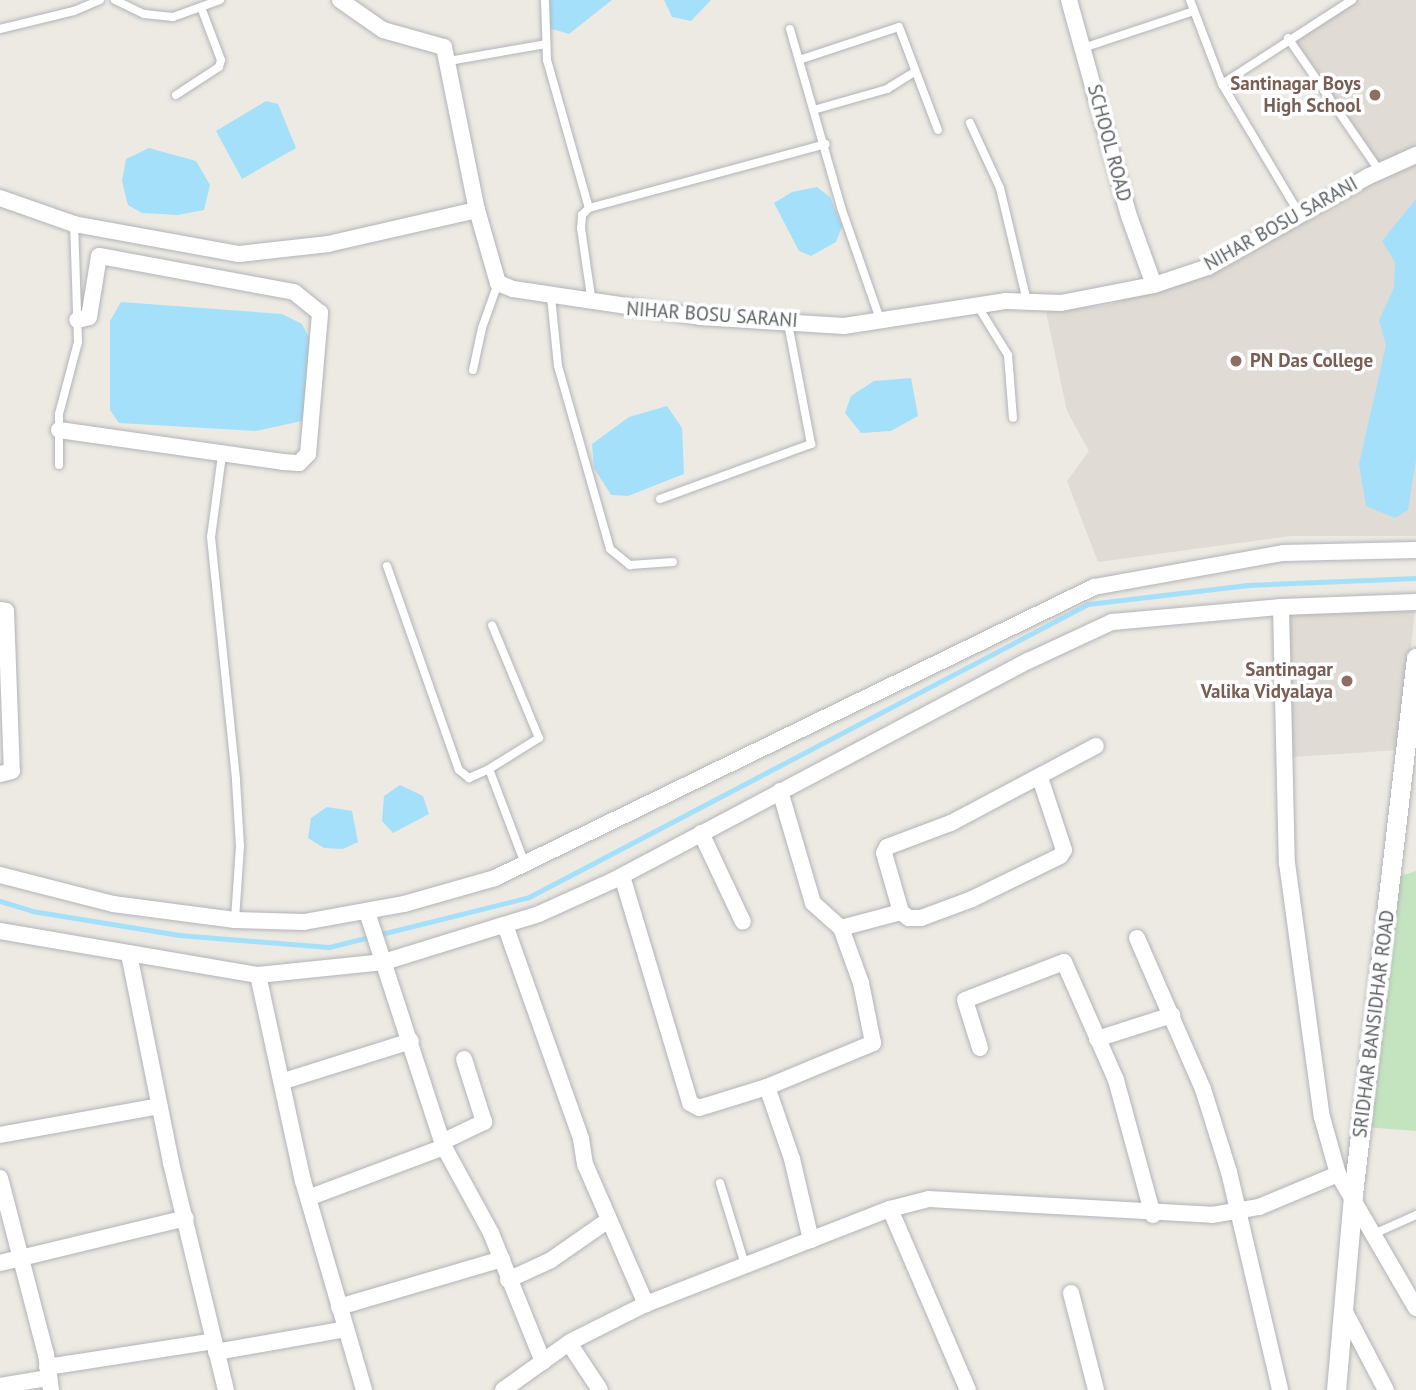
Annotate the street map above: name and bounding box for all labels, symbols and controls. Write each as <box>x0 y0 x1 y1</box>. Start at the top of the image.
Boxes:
place label: Santinagar Boys High School <box>1230 73 1361 117</box>
street label: SCHOOL ROAD <box>1082 82 1136 204</box>
marker: Santinagar Boys High School <box>1367 87 1383 103</box>
street label: NIHAR BOSU SARANI <box>1200 172 1362 276</box>
street label: NIHAR BOSU SARANI <box>626 298 798 332</box>
place label: PN Das College <box>1250 350 1373 372</box>
marker: PN Das College <box>1228 353 1244 369</box>
place label: Santinagar Valika Vidyalaya <box>1200 659 1333 703</box>
marker: Santinagar Valika Vidyalaya <box>1339 673 1355 689</box>
street label: SRIDHAR BANSIDHAR ROAD <box>1349 909 1399 1139</box>

